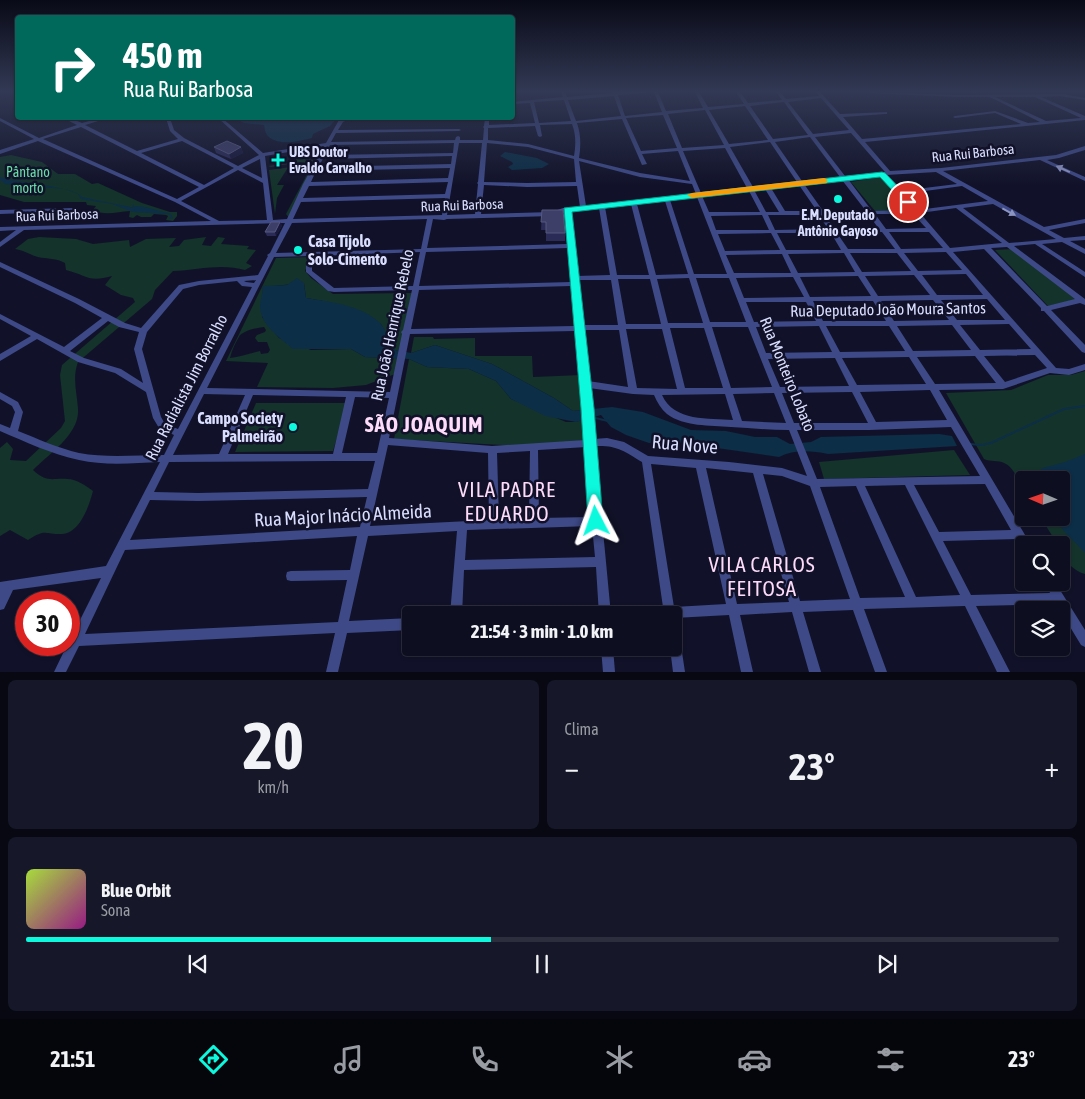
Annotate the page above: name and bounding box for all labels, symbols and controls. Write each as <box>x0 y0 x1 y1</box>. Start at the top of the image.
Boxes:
icon: right <box>40 35 105 100</box>
text: 450 m <box>123 35 202 75</box>
text: Rua Rui Barbosa <box>123 76 253 102</box>
street label: Rua Rui Barbosa <box>931 141 1015 165</box>
place label: UBS Doutor Evaldo Carvalho <box>289 144 372 176</box>
marker: UBS Doutor Evaldo Carvalho <box>271 153 285 167</box>
park label: Pântano morto <box>6 164 50 196</box>
one-way arrow <box>1056 164 1070 172</box>
pin <box>887 181 929 223</box>
icon: arrive <box>894 188 922 216</box>
marker: E.M. Deputado Antônio Gayoso <box>832 193 844 205</box>
street label: Rua Rui Barbosa <box>420 196 504 214</box>
street label: Rua Rui Barbosa <box>15 206 99 224</box>
place label: E.M. Deputado Antônio Gayoso <box>797 207 879 239</box>
one-way arrow <box>1002 208 1017 216</box>
place label: Casa Tijolo Solo-Cimento <box>308 232 388 268</box>
marker: Casa Tijolo Solo-Cimento <box>292 244 304 256</box>
street label: Rua João Henrique Rebelo <box>367 248 418 403</box>
street label: Rua Deputado João Moura Santos <box>790 298 986 321</box>
street label: Rua Radialista Jim Borralho <box>141 311 231 463</box>
street label: Rua Monteiro Lobato <box>757 314 819 434</box>
place label: Campo Society Palmeirão <box>197 409 283 445</box>
district label: SÃO JOAQUIM <box>365 412 483 436</box>
marker: Campo Society Palmeirão <box>287 421 299 433</box>
street label: Rua Nove <box>651 430 719 458</box>
north arrow <box>1015 471 1070 526</box>
map controls <box>1015 471 1070 656</box>
district label: VILA PADRE EDUARDO <box>458 477 556 525</box>
position arrow <box>569 494 621 546</box>
street label: Rua Major Inácio Almeida <box>254 499 432 531</box>
button: search <box>1015 536 1070 591</box>
district label: VILA CARLOS FEITOSA <box>709 552 815 600</box>
speed limit sign: 30 <box>15 591 80 656</box>
button: layers <box>1015 601 1070 656</box>
text: 21:54 · 3 min · 1.0 km <box>471 620 613 642</box>
text: 20 <box>243 708 304 783</box>
text: Clima <box>565 720 599 738</box>
text: 23° <box>789 745 835 788</box>
text: − <box>565 751 579 783</box>
text: + <box>1044 751 1059 783</box>
text: km/h <box>257 778 289 796</box>
text: Blue Orbit <box>101 879 171 901</box>
text: Sona <box>101 901 130 919</box>
icon: previous <box>184 950 212 978</box>
icon: pause <box>528 950 556 978</box>
icon: next <box>873 950 901 978</box>
icon: directions <box>196 1042 231 1077</box>
icon: music <box>331 1042 366 1077</box>
icon: phone <box>467 1042 502 1077</box>
icon: climate <box>602 1042 637 1077</box>
icon: car <box>737 1042 772 1077</box>
icon: filters <box>873 1042 908 1077</box>
text: 21:51 <box>50 1046 95 1072</box>
text: 23° <box>1008 1046 1035 1072</box>

